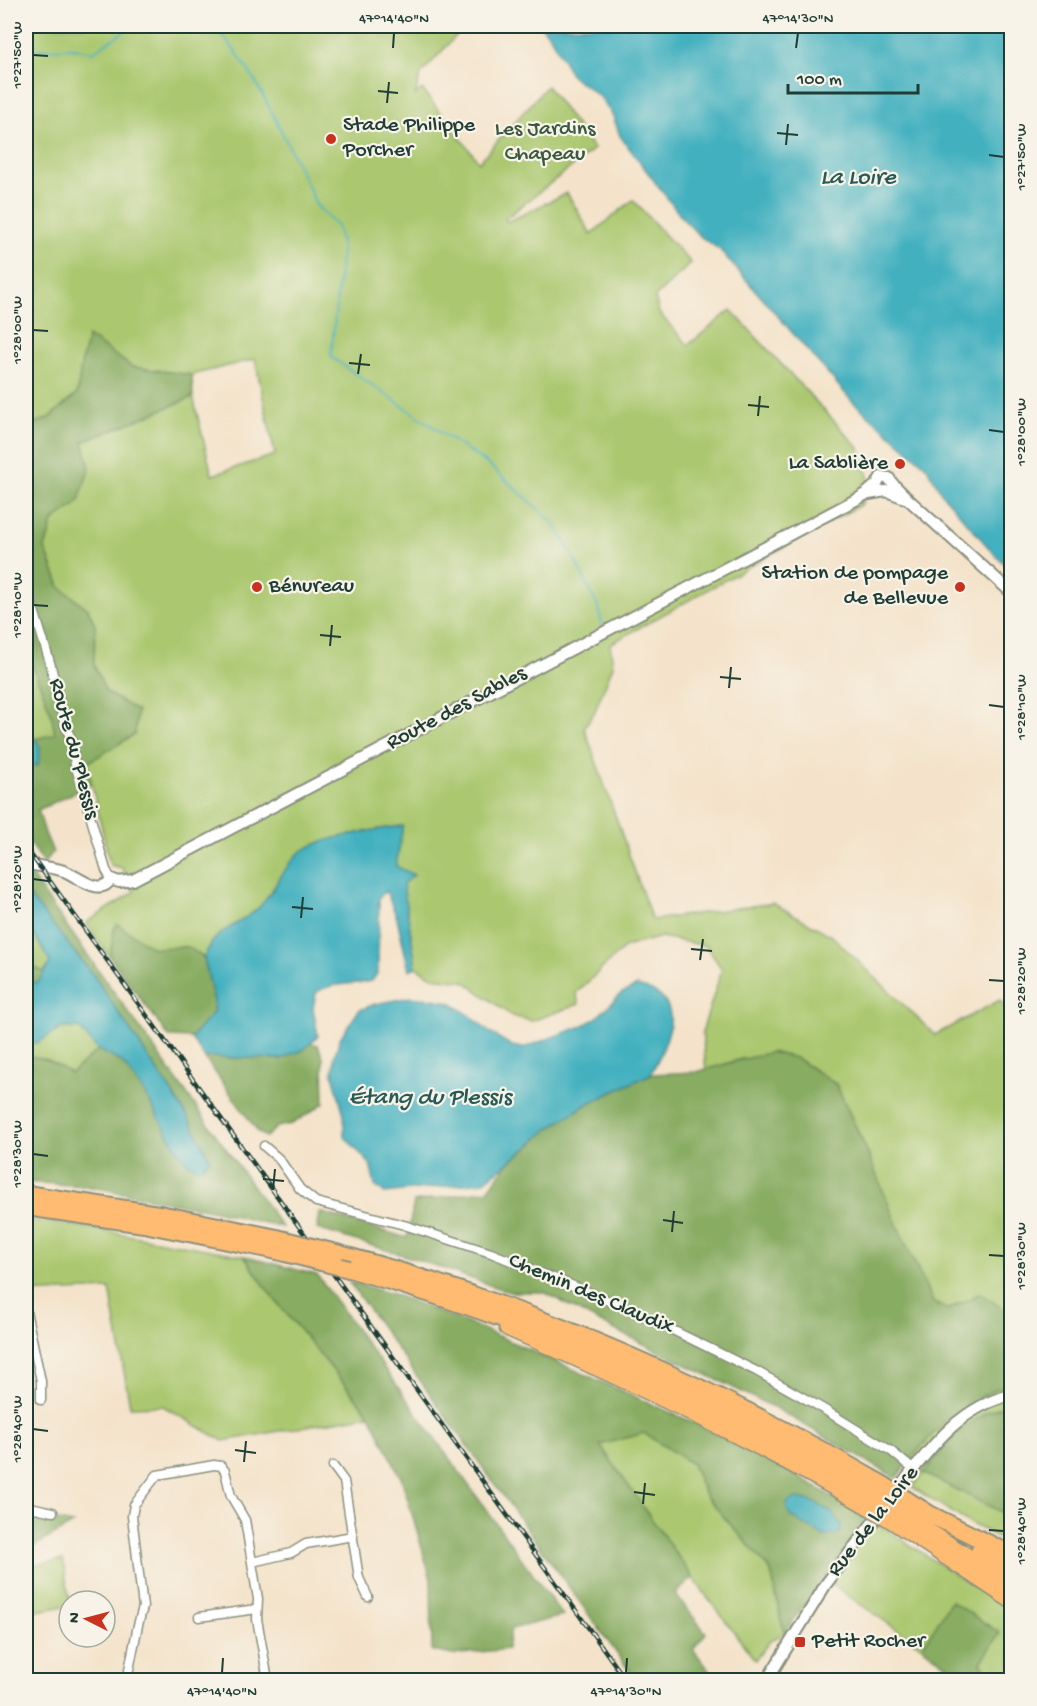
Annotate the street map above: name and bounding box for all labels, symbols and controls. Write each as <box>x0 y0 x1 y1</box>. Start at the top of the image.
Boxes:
text: 47°14'40"N <box>359 10 429 28</box>
text: 47°14'30"N <box>763 10 834 28</box>
text: 1°27'50"W <box>9 21 27 90</box>
scale bar <box>788 57 918 95</box>
text: 100 m <box>796 70 842 91</box>
place label: Stade Philippe Porcher <box>342 113 476 164</box>
park label: Les Jardins Chapeau <box>495 117 596 168</box>
text: 1°27'50"W <box>1013 123 1031 192</box>
marker: Stade Philippe Porcher <box>324 132 338 146</box>
water label: La Loire <box>820 164 897 193</box>
text: 1°28'00"W <box>9 296 27 365</box>
text: 1°28'00"W <box>1013 398 1031 467</box>
place label: La Sablière <box>788 451 889 477</box>
marker: La Sablière <box>893 457 907 471</box>
place label: Station de pompage de Bellevue <box>762 561 949 612</box>
text: 1°28'10"W <box>9 572 27 639</box>
place label: Bénureau <box>268 574 354 600</box>
marker: Bénureau <box>250 580 264 594</box>
marker: Station de pompage de Bellevue <box>953 580 967 594</box>
street label: Route des Sables <box>383 661 532 757</box>
text: 1°28'10"W <box>1013 674 1031 741</box>
street label: Route du Plessis <box>42 676 105 823</box>
text: 1°28'20"W <box>9 845 27 914</box>
text: 1°28'20"W <box>1013 947 1031 1016</box>
water label: Étang du Plessis <box>349 1084 513 1113</box>
text: 1°28'30"W <box>9 1120 27 1189</box>
text: 1°28'30"W <box>1013 1222 1031 1291</box>
street label: Chemin des Claudix <box>504 1248 678 1342</box>
text: 1°28'40"W <box>9 1395 27 1463</box>
street label: Rue de la Loire <box>823 1461 926 1583</box>
text: 1°28'40"W <box>1013 1497 1031 1565</box>
north arrow <box>57 1589 117 1649</box>
text: N <box>66 1611 86 1624</box>
place label: Petit Rocher <box>811 1629 927 1655</box>
marker: Petit Rocher <box>793 1635 807 1649</box>
text: 47°14'40"N <box>187 1683 257 1701</box>
text: 47°14'30"N <box>591 1683 662 1701</box>

